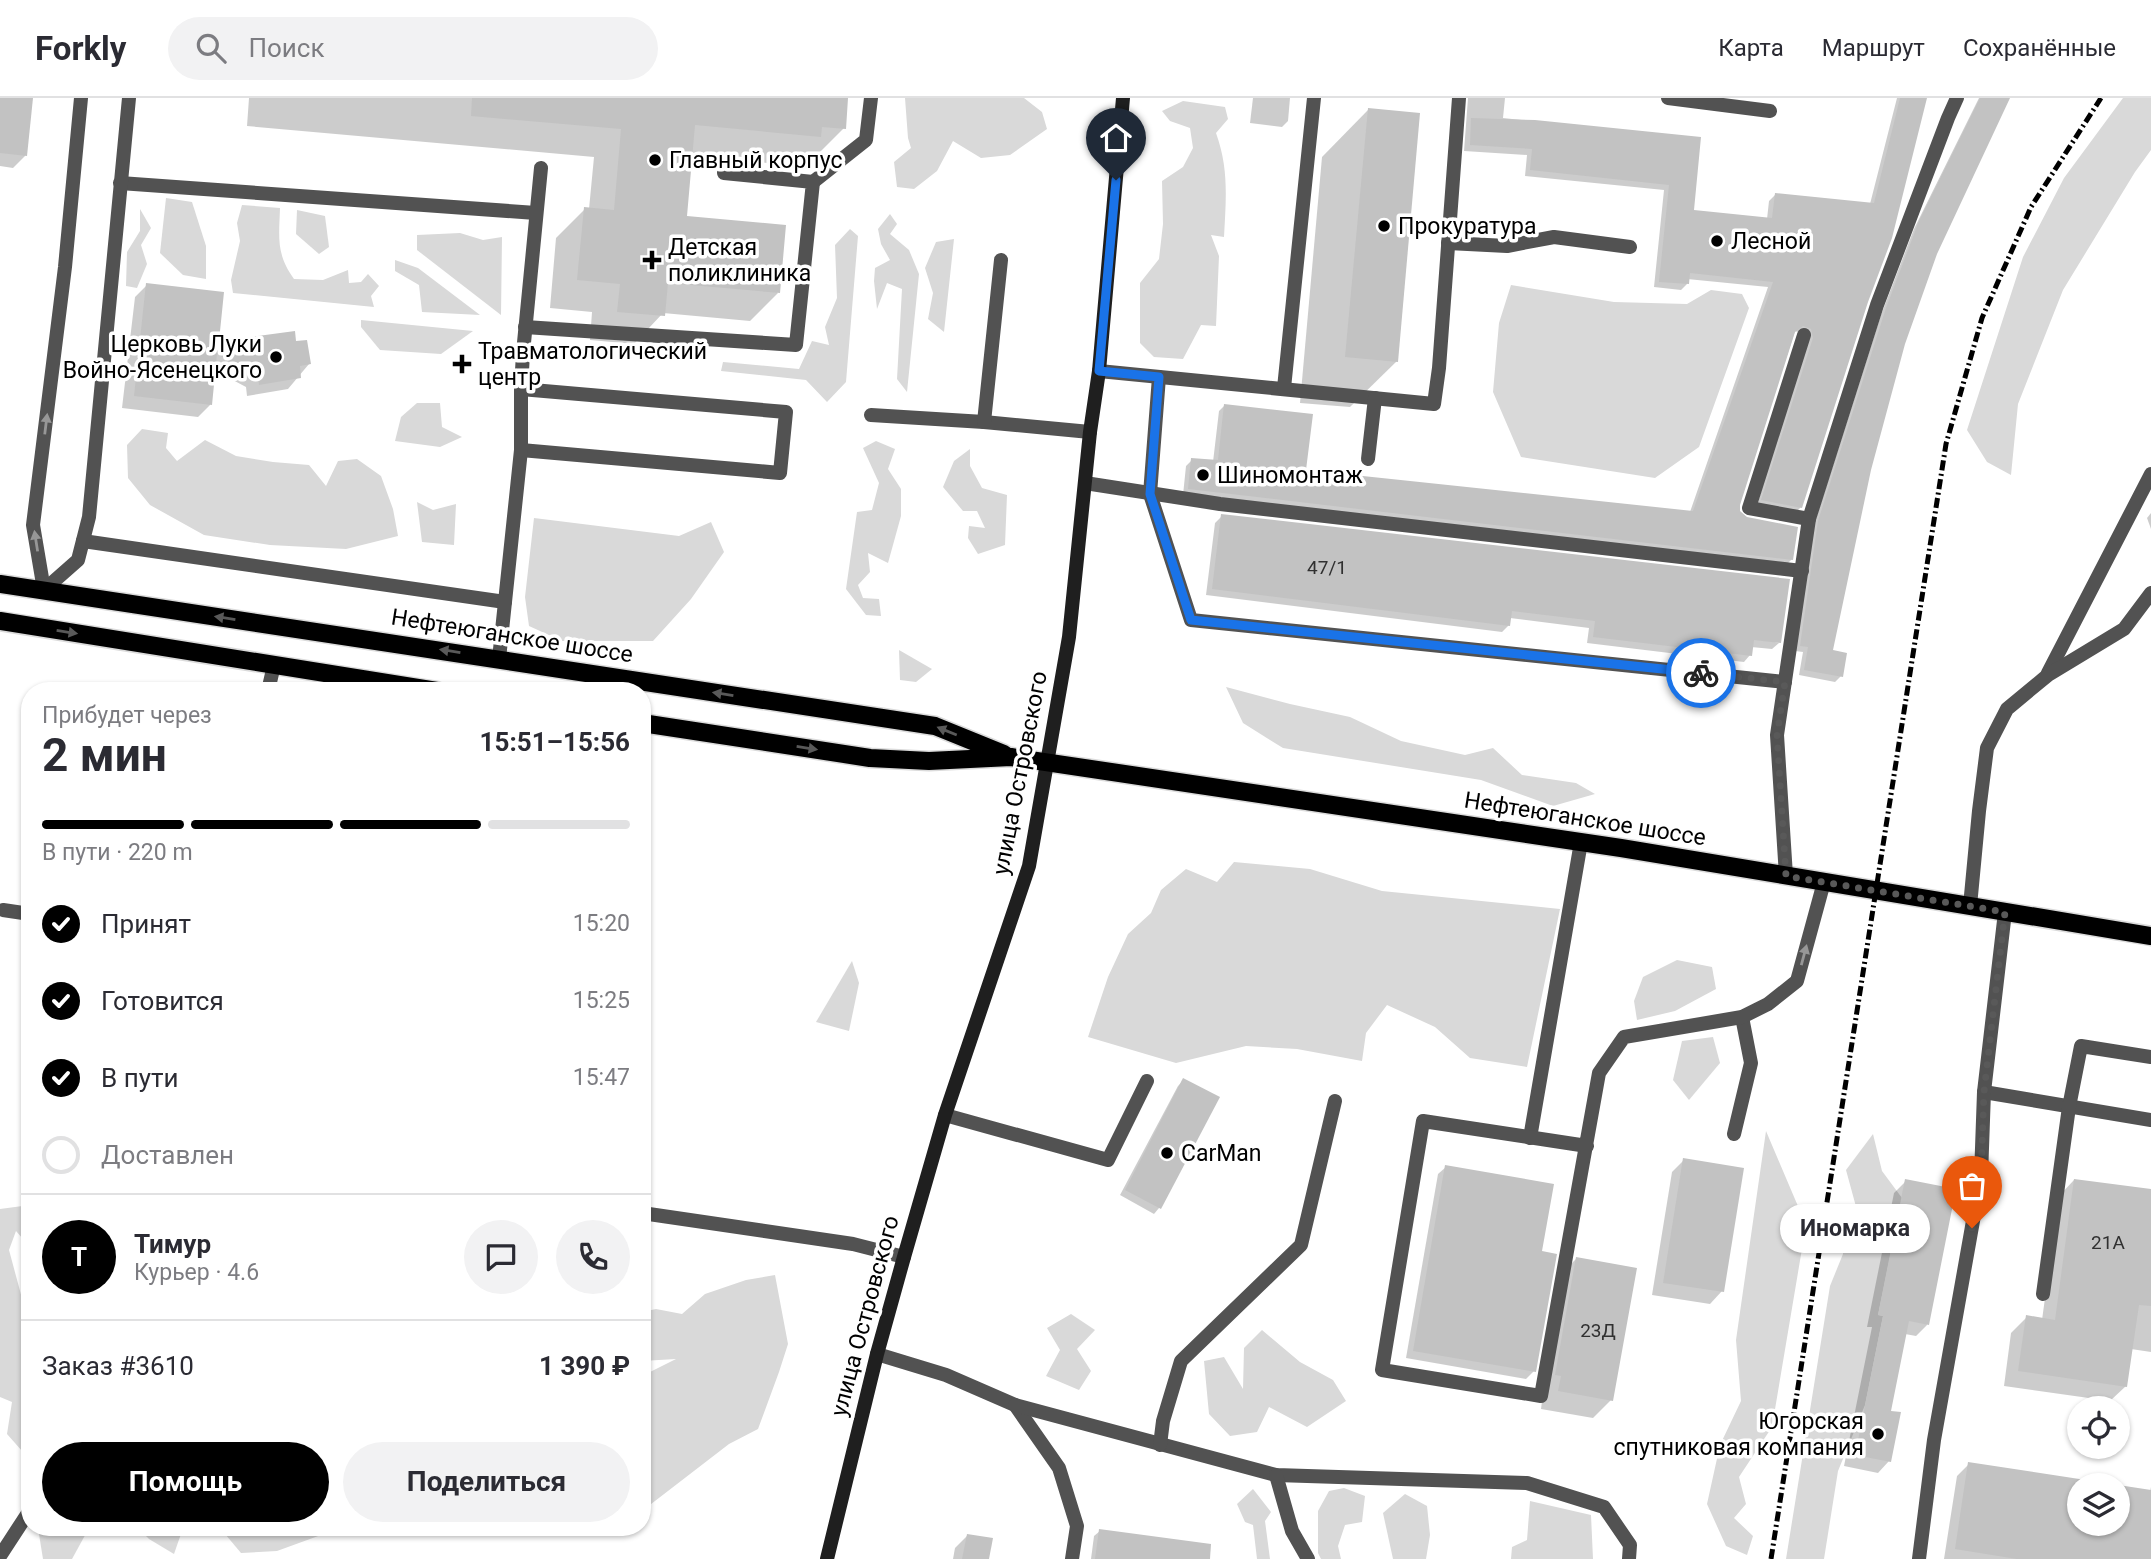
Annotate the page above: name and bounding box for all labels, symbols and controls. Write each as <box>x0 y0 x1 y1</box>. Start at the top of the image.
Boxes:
search box <box>168 17 658 80</box>
text: Forkly <box>35 29 126 68</box>
icon: search <box>192 29 230 67</box>
text: Поиск <box>248 33 325 63</box>
text: Карта <box>1718 34 1784 62</box>
text: Маршрут <box>1822 34 1925 62</box>
text: Сохранённые <box>1963 34 2116 62</box>
pin <box>1086 108 1146 180</box>
icon: home <box>1097 119 1135 157</box>
place label: Главный корпус <box>669 147 842 174</box>
marker: Главный корпус <box>647 152 663 168</box>
place label: Прокуратура <box>1398 213 1537 240</box>
marker: Прокуратура <box>1376 218 1392 234</box>
place label: Лесной <box>1731 228 1811 255</box>
marker: Лесной <box>1709 233 1725 249</box>
place label: Детская поликлиника <box>668 234 811 287</box>
marker: Детская поликлиника <box>642 250 662 270</box>
place label: Церковь Луки Войно-Ясенецкого <box>63 331 262 384</box>
place label: Травматологический центр <box>478 338 707 391</box>
marker: Церковь Луки Войно-Ясенецкого <box>268 349 284 365</box>
marker: Травматологический центр <box>452 354 472 374</box>
one-way arrow <box>40 413 51 435</box>
place label: Шиномонтаж <box>1217 462 1363 489</box>
marker: Шиномонтаж <box>1195 467 1211 483</box>
one-way arrow <box>30 530 41 552</box>
house number: 47/1 <box>1307 556 1347 579</box>
street label: Нефтеюганское шоссе <box>389 604 635 668</box>
one-way arrow <box>214 612 236 623</box>
one-way arrow <box>56 627 78 638</box>
courier <box>1666 638 1736 708</box>
one-way arrow <box>439 646 461 657</box>
icon: bike <box>1682 654 1720 692</box>
street label: улица Островского <box>987 669 1053 877</box>
one-way arrow <box>712 688 734 699</box>
text: Прибудет через <box>42 702 212 729</box>
one-way arrow <box>937 726 958 737</box>
text: 15:51–15:56 <box>480 727 630 757</box>
text: 2 мин <box>42 728 167 782</box>
one-way arrow <box>796 743 818 754</box>
street label: Нефтеюганское шоссе <box>1462 787 1708 851</box>
text: В пути · 220 m <box>42 839 193 866</box>
icon: check <box>42 905 80 943</box>
text: Принят <box>101 909 191 939</box>
text: 15:20 <box>573 910 630 937</box>
one-way arrow <box>1799 944 1810 966</box>
icon: check <box>42 982 80 1020</box>
text: Готовится <box>101 986 224 1016</box>
text: 15:25 <box>573 987 630 1014</box>
icon: check <box>42 1059 80 1097</box>
text: В пути <box>101 1063 178 1093</box>
text: 15:47 <box>573 1064 630 1091</box>
text: Доставлен <box>101 1140 234 1170</box>
place label: CarMan <box>1181 1140 1262 1167</box>
marker: CarMan <box>1159 1145 1175 1161</box>
pin <box>1942 1156 2002 1228</box>
icon: bag <box>1953 1167 1991 1205</box>
callout: Иномарка <box>1780 1204 1930 1252</box>
street label: улица Островского <box>825 1213 905 1419</box>
text: Иномарка <box>1800 1215 1910 1242</box>
button: chat <box>464 1220 538 1294</box>
button: phone <box>556 1220 630 1294</box>
text: Тимур <box>134 1229 211 1259</box>
house number: 21А <box>2091 1231 2125 1254</box>
text: Т <box>71 1242 87 1272</box>
text: Курьер · 4.6 <box>134 1259 259 1286</box>
house number: 23Д <box>1580 1319 1616 1342</box>
text: Заказ #3610 <box>42 1351 194 1381</box>
text: 1 390 ₽ <box>539 1351 630 1381</box>
map controls <box>2067 1396 2130 1536</box>
button: locate <box>2067 1396 2130 1459</box>
place label: Югорская спутниковая компания <box>1614 1408 1864 1461</box>
marker: Югорская спутниковая компания <box>1870 1426 1886 1442</box>
button: Помощь <box>42 1442 329 1522</box>
button: Поделиться <box>343 1442 630 1522</box>
button: layers <box>2067 1473 2130 1536</box>

